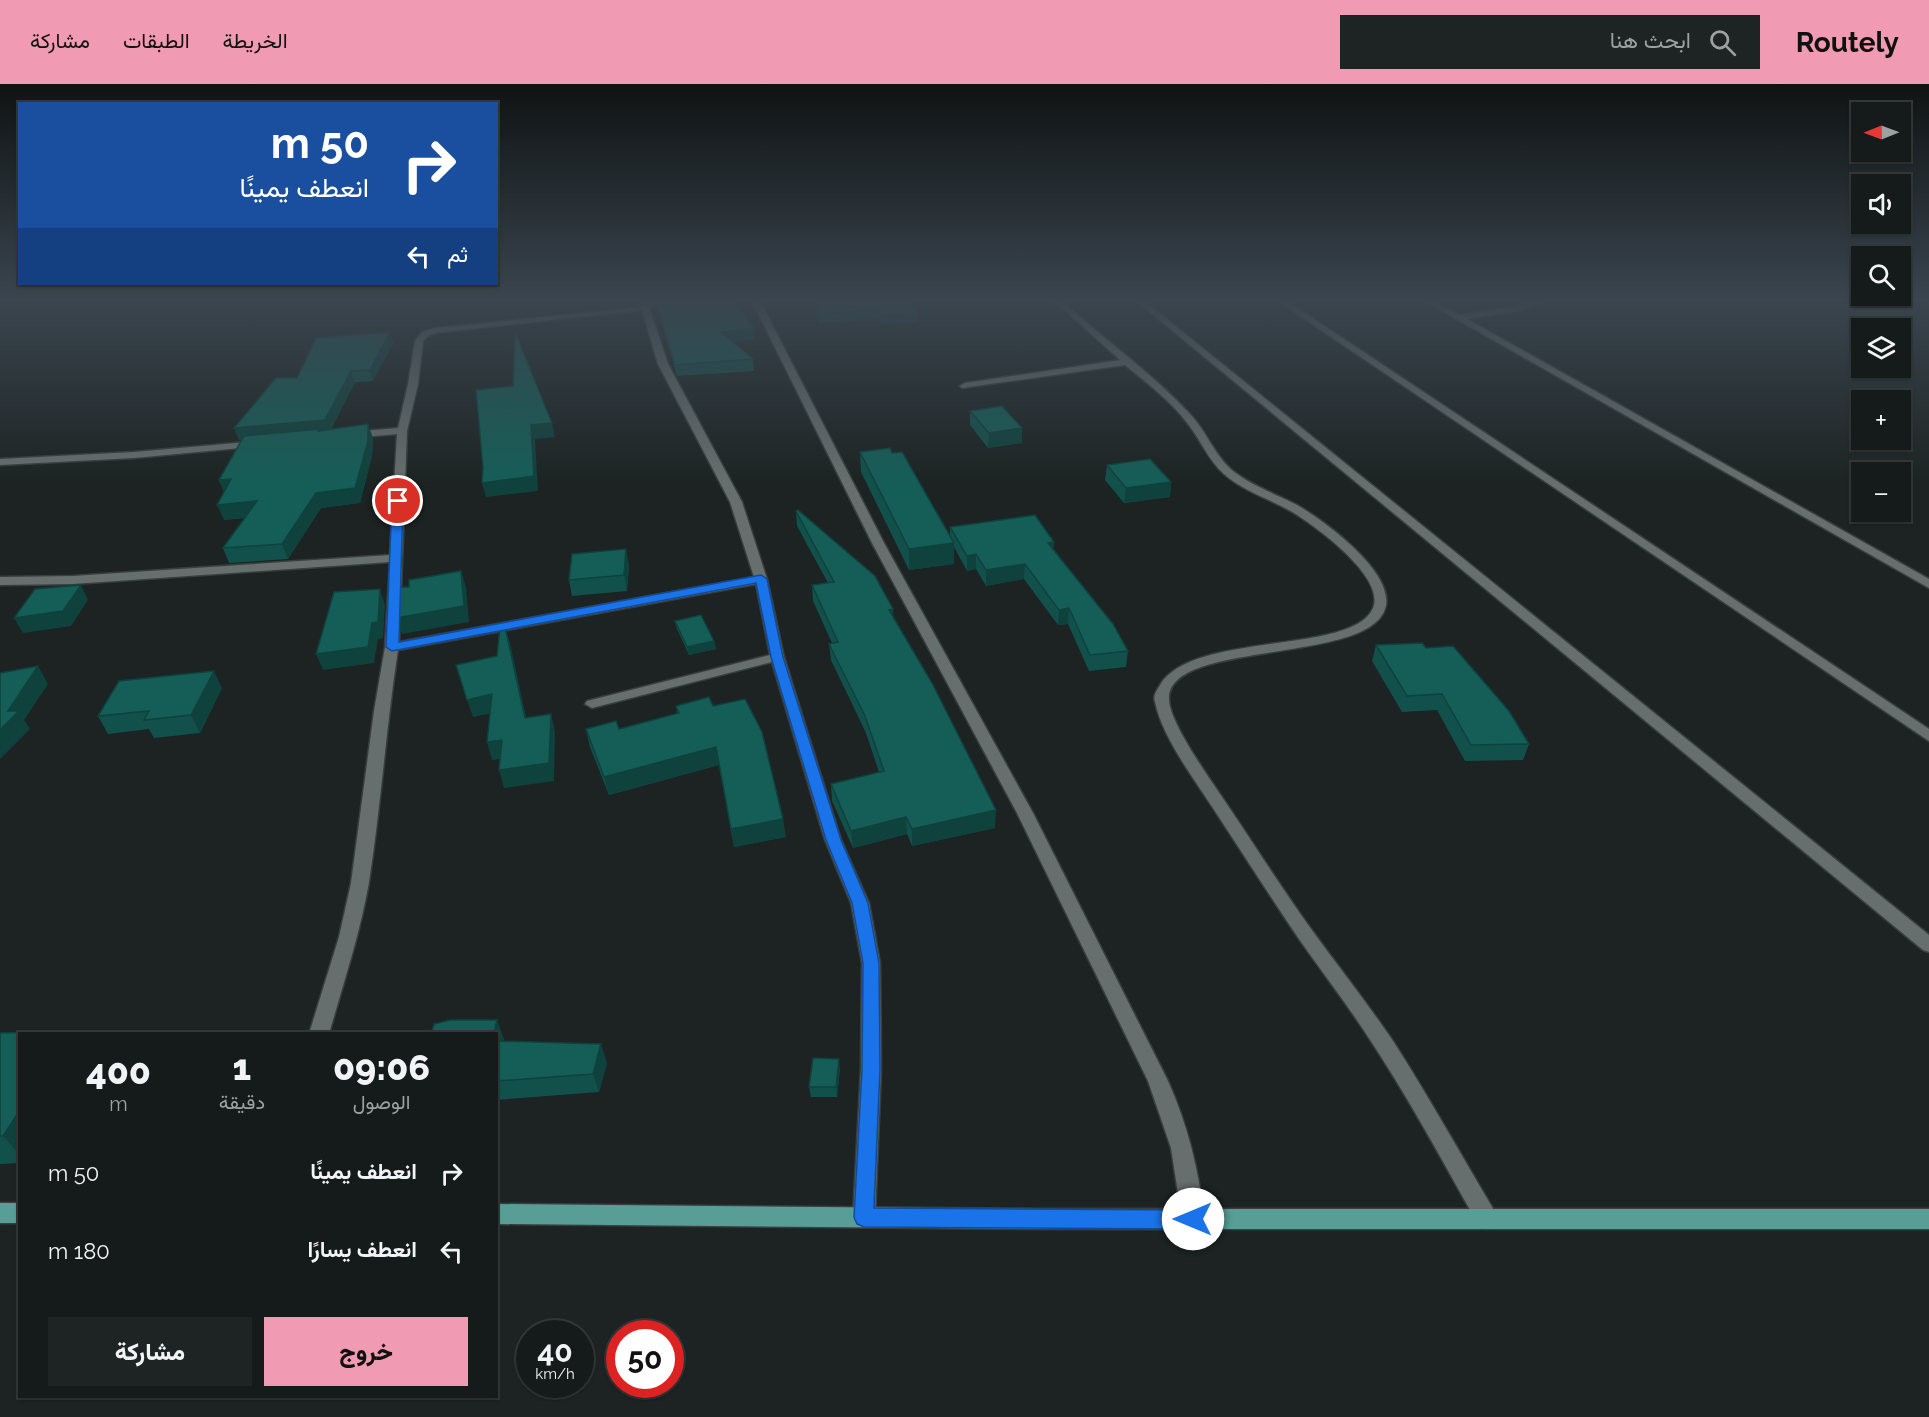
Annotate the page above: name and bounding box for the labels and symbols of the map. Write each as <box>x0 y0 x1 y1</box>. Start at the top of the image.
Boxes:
north arrow <box>1851 102 1911 162</box>
pin <box>372 475 423 526</box>
position arrow <box>1161 1187 1225 1251</box>
speed limit sign: 50 <box>606 1320 684 1398</box>

